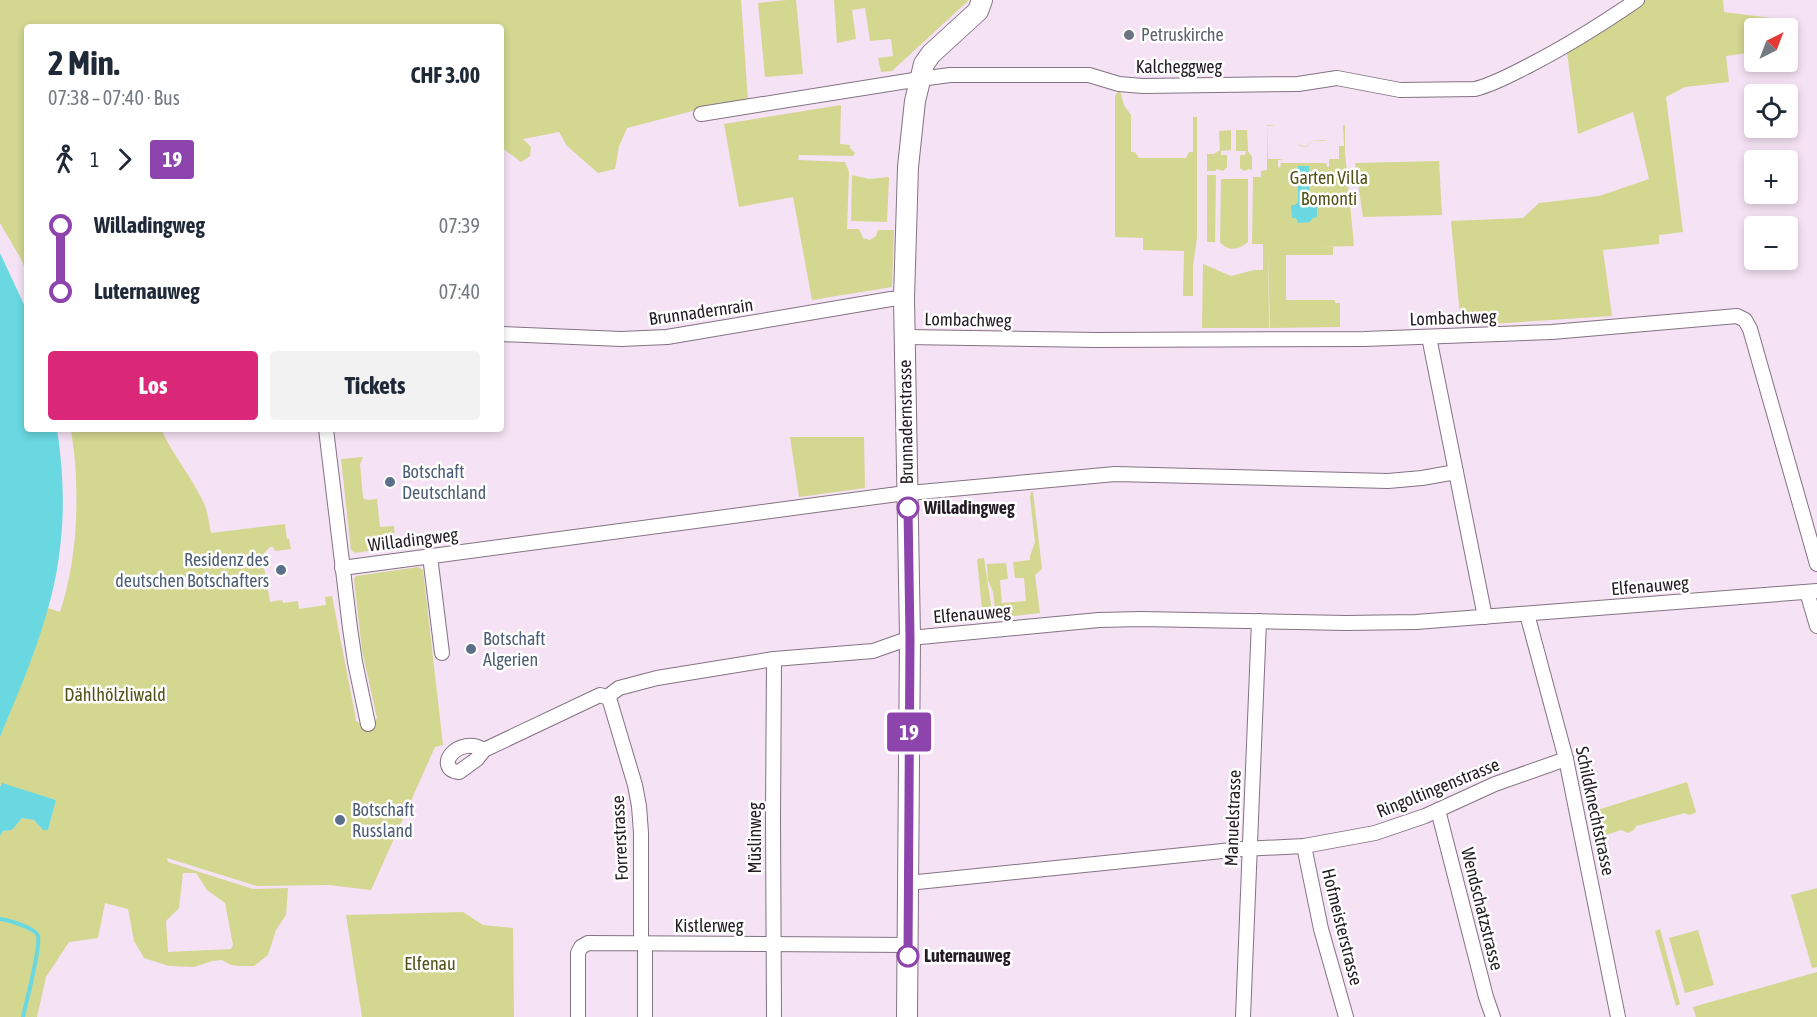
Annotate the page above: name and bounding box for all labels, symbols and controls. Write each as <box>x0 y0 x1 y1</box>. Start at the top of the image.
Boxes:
north arrow <box>1744 18 1798 72</box>
map controls <box>1744 18 1798 270</box>
place label: Petruskirche <box>1141 24 1224 45</box>
marker: Petruskirche <box>1122 28 1136 42</box>
text: 2 Min. <box>48 44 120 82</box>
street label: Kalcheggweg <box>1136 56 1223 77</box>
text: CHF 3.00 <box>411 62 480 88</box>
button: locate <box>1744 84 1798 138</box>
text: 07:38 – 07:40 · Bus <box>48 86 180 109</box>
icon: walk <box>48 143 81 176</box>
icon: forward <box>108 143 141 176</box>
text: 19 <box>162 147 182 171</box>
text: 1 <box>90 148 99 171</box>
button: + <box>1744 150 1798 204</box>
park label: Garten Villa Bomonti <box>1290 167 1368 209</box>
text: Willadingweg <box>94 212 205 238</box>
text: 07:39 <box>439 214 480 237</box>
button: − <box>1744 216 1798 270</box>
text: Luternauweg <box>94 278 200 304</box>
text: 07:40 <box>439 280 480 303</box>
street label: Brunnadernrain <box>647 294 755 329</box>
street label: Lombachweg <box>1409 305 1497 330</box>
street label: Lombachweg <box>924 308 1012 331</box>
button: Los <box>48 351 258 420</box>
button: Tickets <box>270 351 480 420</box>
street label: Brunnadernstrasse <box>894 359 917 485</box>
place label: Botschaft Deutschland <box>402 461 486 503</box>
marker: Botschaft Deutschland <box>383 475 397 489</box>
marker: Willadingweg <box>897 497 919 519</box>
place label: Willadingweg <box>923 497 1015 518</box>
street label: Willadingweg <box>367 524 459 555</box>
place label: Residenz des deutschen Botschafters <box>115 549 269 591</box>
marker: Residenz des deutschen Botschafters <box>274 563 288 577</box>
street label: Elfenauweg <box>1610 572 1690 599</box>
street label: Elfenauweg <box>932 600 1012 627</box>
place label: Botschaft Algerien <box>483 628 545 670</box>
marker: Botschaft Algerien <box>464 642 478 656</box>
park label: Dählhölzliwald <box>64 684 166 705</box>
line badge: 19 <box>882 712 936 752</box>
text: 19 <box>899 720 919 744</box>
street label: Schildknechtstrasse <box>1572 745 1619 877</box>
street label: Ringoltingenstrasse <box>1373 753 1502 822</box>
street label: Manuelstrasse <box>1220 769 1245 867</box>
street label: Forrerstrasse <box>607 795 632 881</box>
place label: Botschaft Russland <box>352 799 414 841</box>
street label: Müslinweg <box>744 802 765 874</box>
marker: Botschaft Russland <box>333 813 347 827</box>
street label: Wendschatzstrasse <box>1457 845 1508 972</box>
street label: Hofmeisterstrasse <box>1318 866 1367 988</box>
street label: Kistlerweg <box>674 915 744 936</box>
marker: Luternauweg <box>897 945 919 967</box>
place label: Luternauweg <box>924 945 1011 966</box>
park label: Elfenau <box>404 953 456 974</box>

